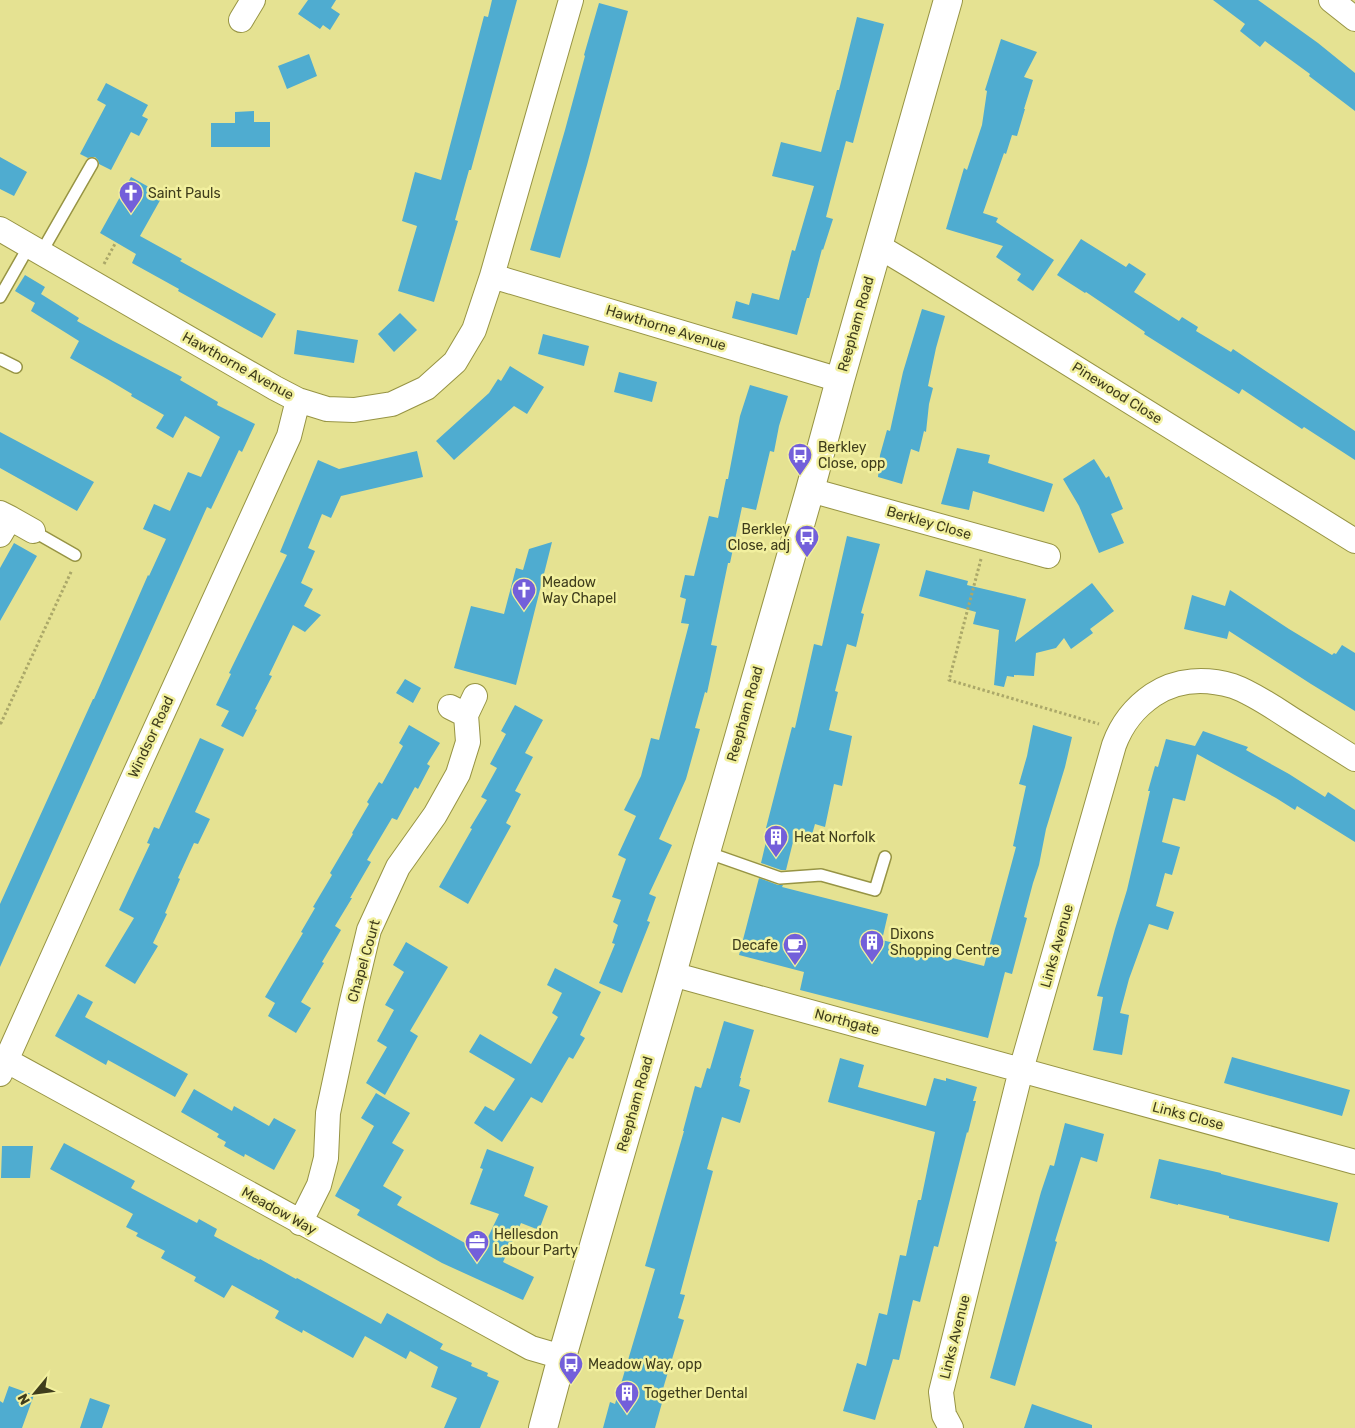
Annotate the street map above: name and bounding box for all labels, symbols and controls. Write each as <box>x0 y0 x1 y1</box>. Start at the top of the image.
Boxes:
church icon: Saint Pauls <box>118 180 144 214</box>
place label: Saint Pauls <box>148 185 221 202</box>
street label: Reepham Road <box>834 274 878 374</box>
street label: Hawthorne Avenue <box>604 302 728 354</box>
street label: Hawthorne Avenue <box>179 328 297 404</box>
street label: Pinewood Close <box>1069 358 1165 428</box>
place label: Berkley Close, opp <box>818 439 885 472</box>
bus stop icon: Berkley Close, opp <box>787 442 813 476</box>
street label: Berkley Close <box>885 503 973 543</box>
place label: Berkley Close, adj <box>728 521 790 554</box>
bus stop icon: Berkley Close, adj <box>794 524 820 558</box>
place label: Meadow Way Chapel <box>542 574 616 607</box>
church icon: Meadow Way Chapel <box>511 577 537 611</box>
street label: Reepham Road <box>723 664 767 764</box>
street label: Windsor Road <box>125 693 177 781</box>
building icon: Heat Norfolk <box>763 824 789 858</box>
place label: Heat Norfolk <box>794 829 876 846</box>
street label: Links Avenue <box>1037 902 1077 990</box>
street label: Chapel Court <box>344 917 384 1004</box>
place label: Dixons Shopping Centre <box>890 926 1000 959</box>
building icon: Dixons Shopping Centre <box>859 929 885 963</box>
cafe icon: Decafe <box>782 932 808 966</box>
place label: Decafe <box>732 937 778 954</box>
street label: Northgate <box>813 1005 881 1039</box>
street label: Reepham Road <box>613 1054 657 1154</box>
street label: Links Close <box>1150 1098 1226 1134</box>
street label: Meadow Way <box>239 1183 320 1239</box>
place label: Hellesdon Labour Party <box>494 1226 578 1259</box>
office icon: Hellesdon Labour Party <box>464 1229 490 1263</box>
street label: Links Avenue <box>936 1293 974 1381</box>
bus stop icon: Meadow Way, opp <box>558 1351 584 1385</box>
place label: Meadow Way, opp <box>588 1356 702 1373</box>
north arrow <box>10 1368 60 1418</box>
building icon: Together Dental <box>614 1380 640 1414</box>
place label: Together Dental <box>644 1385 748 1402</box>
text: N <box>14 1391 34 1408</box>

